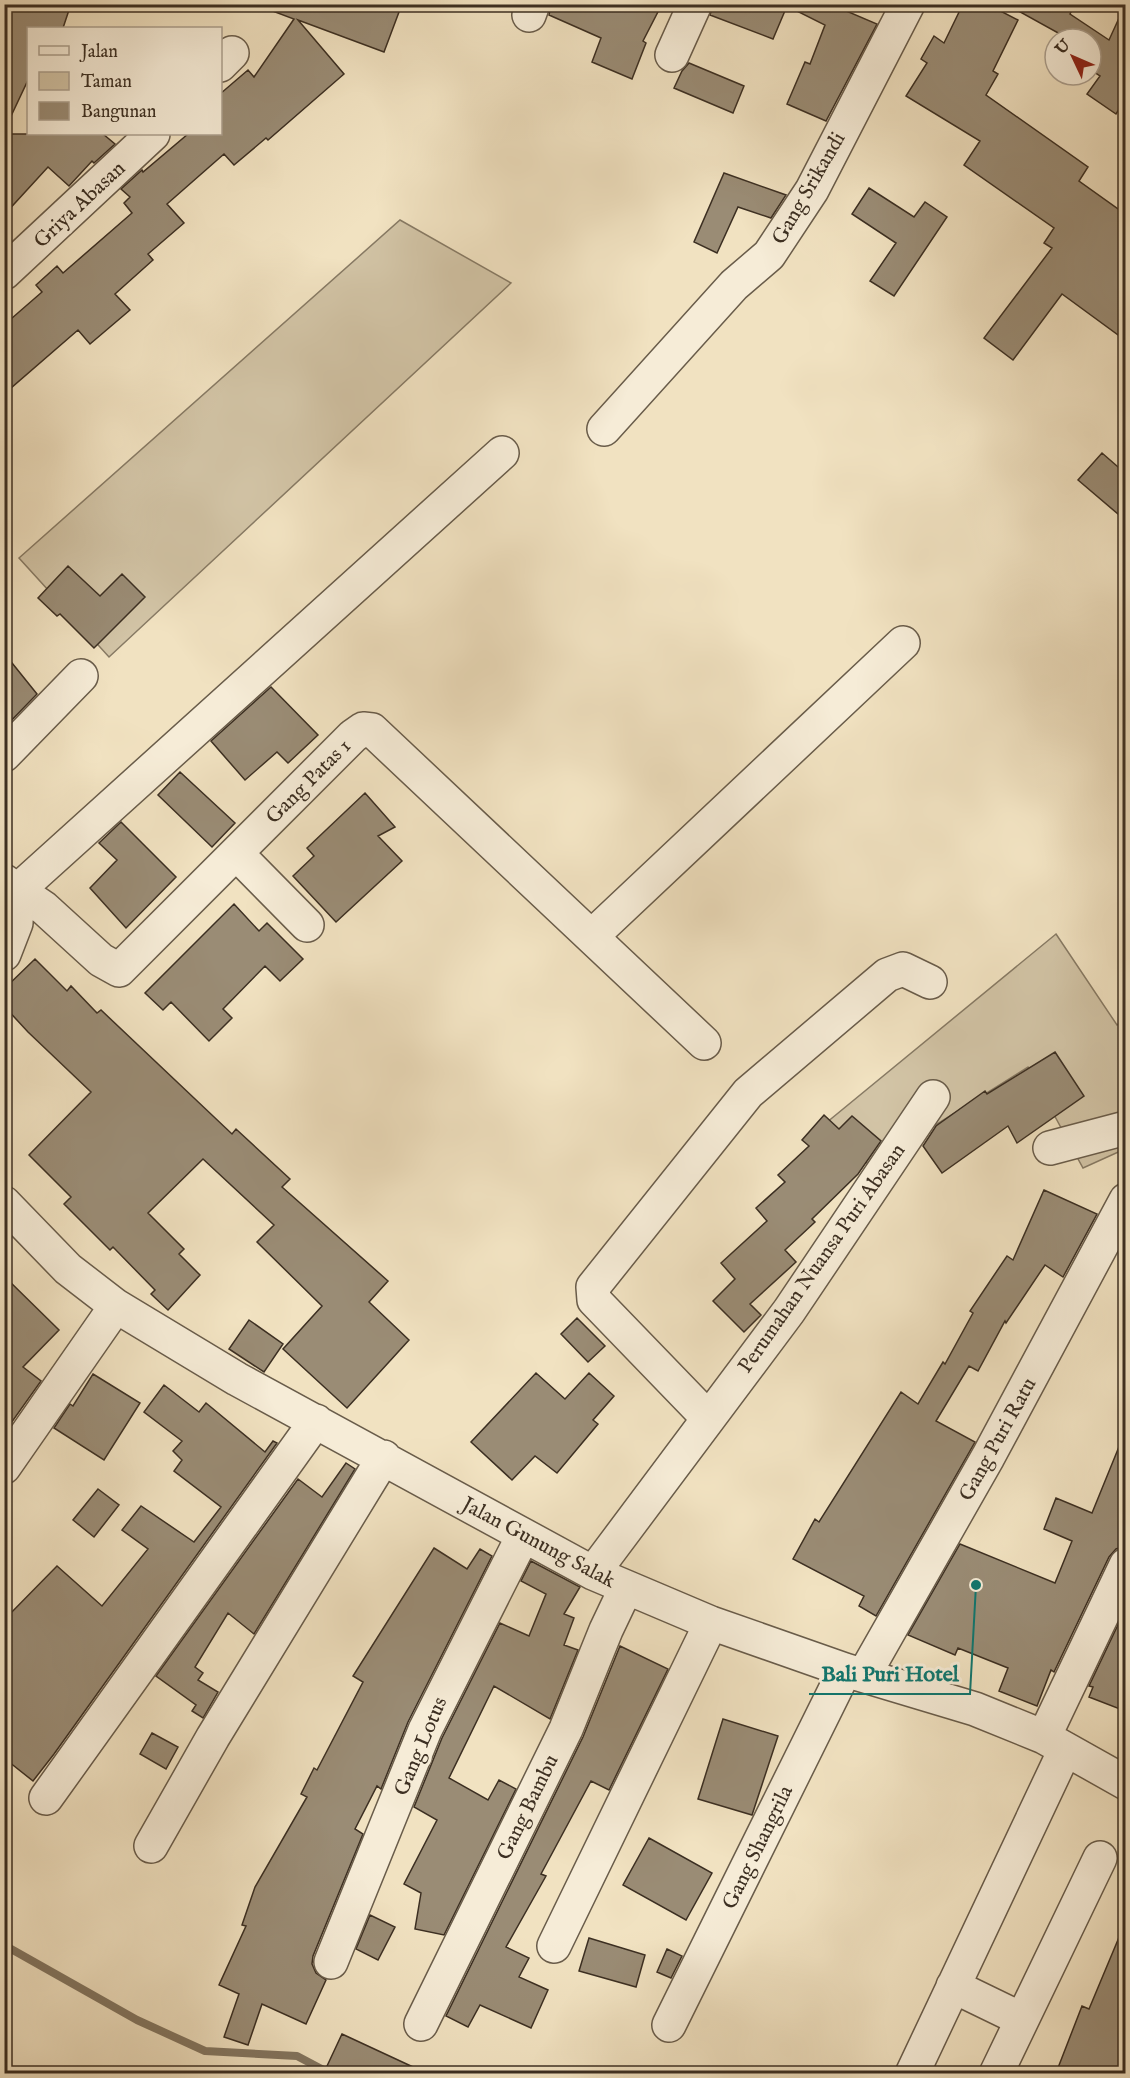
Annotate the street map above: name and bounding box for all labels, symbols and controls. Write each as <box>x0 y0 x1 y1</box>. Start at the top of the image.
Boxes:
legend <box>27 27 222 135</box>
north arrow <box>1043 27 1103 87</box>
text: U <box>1051 36 1076 61</box>
text: Jalan <box>79 41 118 64</box>
text: Taman <box>81 71 132 94</box>
text: Bangunan <box>81 101 157 124</box>
street label: Gang Srikandi <box>766 128 852 250</box>
street label: Griya Abasan <box>28 156 132 254</box>
street label: Gang Patas 1 <box>261 734 358 831</box>
street label: Perumahan Nuansa Puri Abasan <box>733 1139 912 1379</box>
street label: Gang Puri Ratu <box>953 1373 1043 1506</box>
street label: Jalan Gunung Salak <box>455 1490 620 1596</box>
callout: Bali Puri Hotel <box>809 1654 970 1694</box>
text: Bali Puri Hotel <box>821 1661 960 1689</box>
street label: Gang Lotus <box>388 1693 454 1800</box>
street label: Gang Bambu <box>491 1750 566 1865</box>
street label: Gang Shangrila <box>717 1780 800 1914</box>

